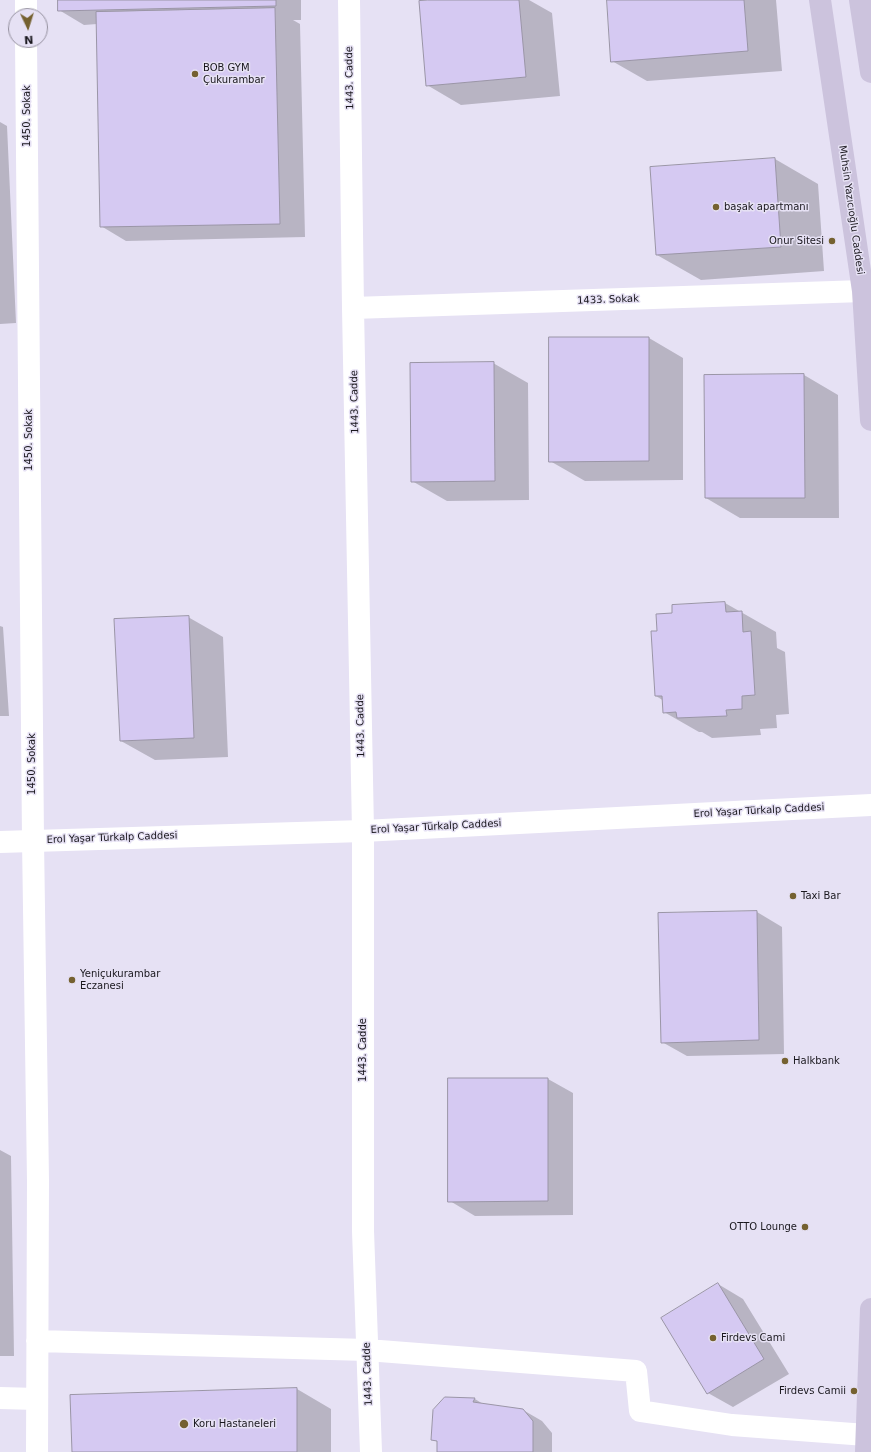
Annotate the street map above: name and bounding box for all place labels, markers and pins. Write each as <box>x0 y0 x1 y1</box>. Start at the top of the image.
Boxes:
place label: BOB GYM Çukurambar <box>203 62 265 86</box>
marker: BOB GYM Çukurambar <box>190 69 200 79</box>
place label: başak apartmanı <box>724 201 808 213</box>
marker: başak apartmanı <box>711 202 721 212</box>
place label: Onur Sitesi <box>769 235 824 247</box>
marker: Onur Sitesi <box>827 236 837 246</box>
place label: Taxi Bar <box>801 890 841 902</box>
marker: Taxi Bar <box>788 891 798 901</box>
place label: Yeniçukurambar Eczanesi <box>80 968 160 992</box>
marker: Yeniçukurambar Eczanesi <box>67 975 77 985</box>
place label: Halkbank <box>793 1055 840 1067</box>
marker: Halkbank <box>780 1056 790 1066</box>
place label: OTTO Lounge <box>729 1221 797 1233</box>
marker: OTTO Lounge <box>800 1222 810 1232</box>
place label: Firdevs Cami <box>721 1332 785 1344</box>
marker: Firdevs Cami <box>708 1333 718 1343</box>
place label: Firdevs Camii <box>779 1385 846 1397</box>
marker: Firdevs Camii <box>849 1386 859 1396</box>
marker: Koru Hastaneleri <box>178 1418 190 1430</box>
place label: Koru Hastaneleri <box>193 1418 276 1430</box>

